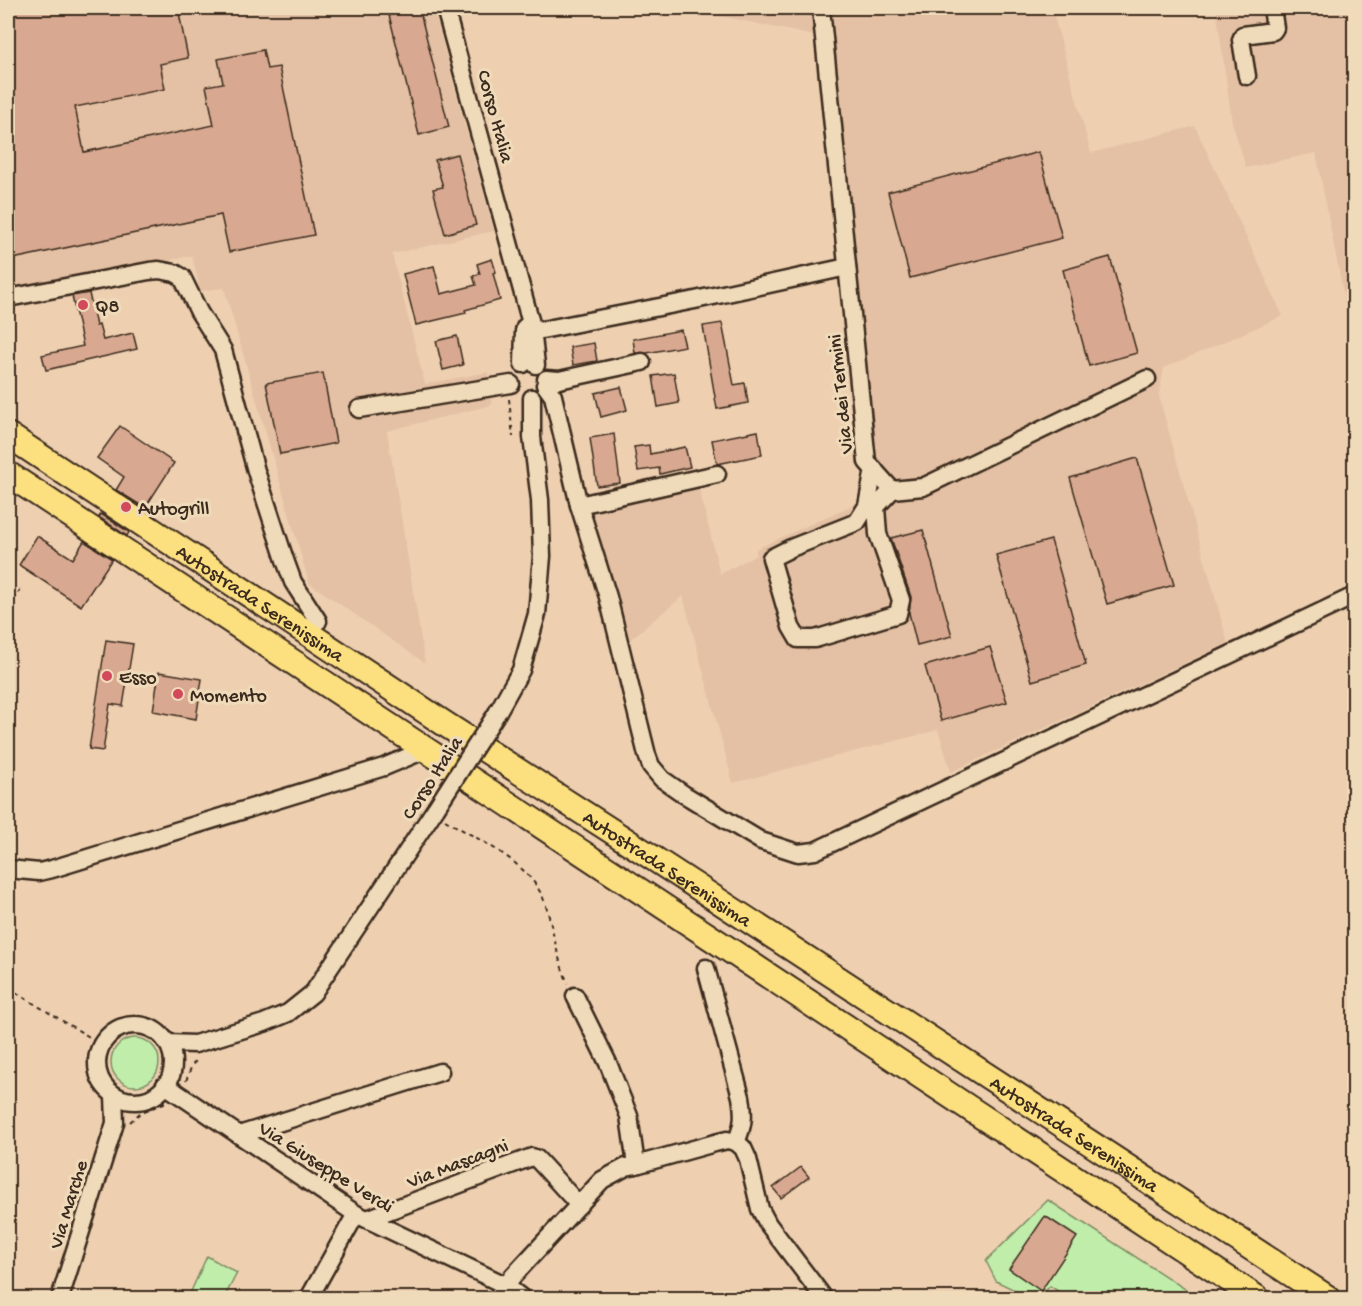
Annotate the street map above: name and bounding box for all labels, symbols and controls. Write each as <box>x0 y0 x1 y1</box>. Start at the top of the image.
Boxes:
street label: Corso Italia <box>470 68 517 166</box>
place label: Q8 <box>95 297 119 320</box>
marker: Q8 <box>76 298 90 312</box>
street label: Via dei Termini <box>825 333 860 455</box>
place label: Autogrill <box>138 499 209 522</box>
marker: Autogrill <box>119 500 133 514</box>
street label: Autostrada Serenissima <box>171 541 348 669</box>
place label: Esso <box>119 668 157 691</box>
marker: Esso <box>100 669 114 683</box>
place label: Momento <box>190 686 267 709</box>
marker: Momento <box>171 687 185 701</box>
street label: Corso Italia <box>399 732 470 825</box>
street label: Autostrada Serenissima <box>577 807 755 934</box>
street label: Autostrada Serenissima <box>984 1073 1162 1200</box>
street label: Via Giuseppe Verdi <box>253 1118 397 1220</box>
street label: Via Mascagni <box>403 1135 512 1195</box>
street label: Via Marche <box>46 1157 95 1253</box>

